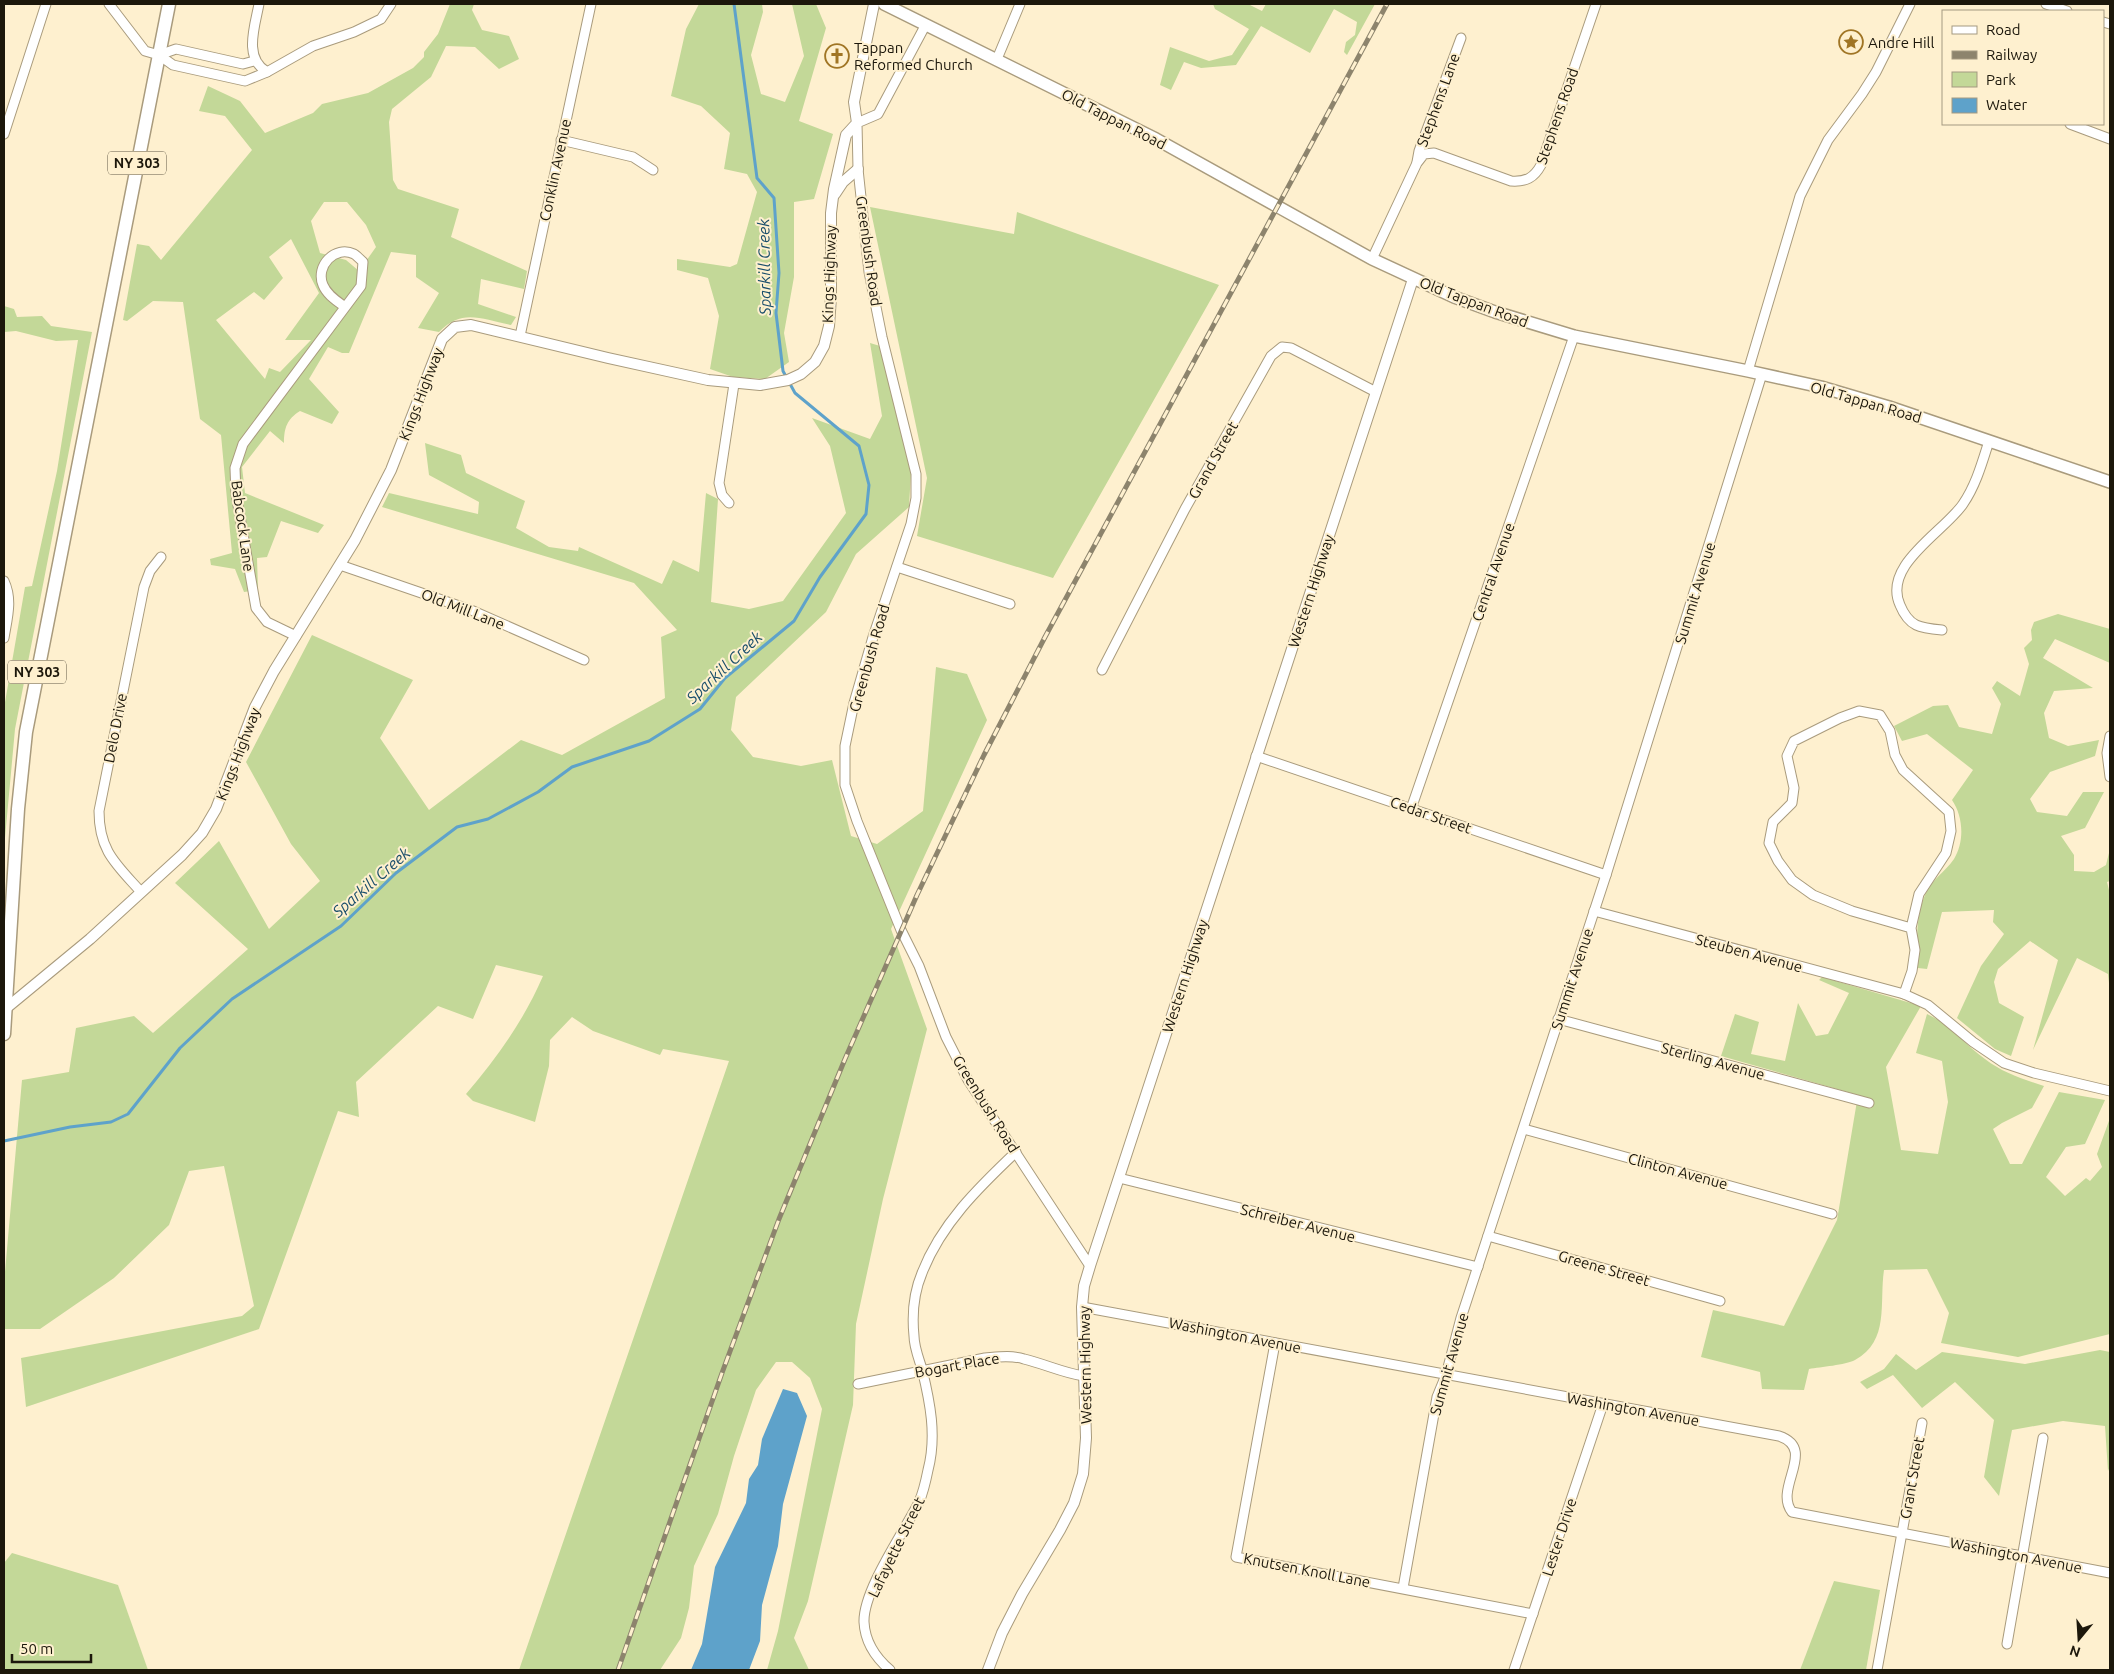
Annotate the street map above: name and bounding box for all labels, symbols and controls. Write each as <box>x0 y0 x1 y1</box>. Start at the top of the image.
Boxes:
legend <box>1942 10 2104 125</box>
text: Road <box>1986 21 2021 38</box>
place icon: Andre Hill <box>1838 29 1864 55</box>
place label: Andre Hill <box>1868 34 1935 51</box>
place label: Tappan Reformed Church <box>854 39 973 73</box>
church icon: Tappan Reformed Church <box>824 43 850 69</box>
text: Railway <box>1986 46 2037 63</box>
street label: Stephens Lane <box>1413 51 1463 149</box>
street label: Stephens Road <box>1533 66 1581 166</box>
text: Park <box>1986 71 2016 88</box>
street label: Old Tappan Road <box>1059 85 1169 153</box>
text: Water <box>1986 96 2027 113</box>
street label: Conklin Avenue <box>536 117 574 223</box>
road number: NY 303 <box>108 152 166 174</box>
street label: Greenbush Road <box>853 195 885 307</box>
water label: Sparkill Creek <box>754 218 774 317</box>
street label: Kings Highway <box>819 225 839 323</box>
street label: Old Tappan Road <box>1417 273 1531 331</box>
street label: Kings Highway <box>395 345 447 443</box>
street label: Old Tappan Road <box>1808 378 1924 426</box>
street label: Grand Street <box>1185 418 1241 502</box>
street label: Babcock Lane <box>228 479 258 573</box>
street label: Central Avenue <box>1468 520 1518 624</box>
street label: Western Highway <box>1285 532 1337 650</box>
street label: Summit Avenue <box>1671 540 1719 646</box>
street label: Old Mill Lane <box>419 585 507 633</box>
street label: Greenbush Road <box>846 602 892 714</box>
water label: Sparkill Creek <box>682 627 766 707</box>
road number: NY 303 <box>8 660 66 684</box>
street label: Delo Drive <box>100 692 130 764</box>
street label: Kings Highway <box>212 705 264 803</box>
street label: Cedar Street <box>1388 793 1474 837</box>
water label: Sparkill Creek <box>328 843 414 921</box>
street label: Western Highway <box>1159 917 1211 1035</box>
street label: Summit Avenue <box>1548 926 1596 1032</box>
street label: Steuben Avenue <box>1694 931 1804 975</box>
street label: Sterling Avenue <box>1659 1039 1767 1083</box>
street label: Greenbush Road <box>949 1052 1023 1156</box>
street label: Clinton Avenue <box>1626 1150 1730 1192</box>
street label: Schreiber Avenue <box>1239 1201 1357 1245</box>
street label: Greene Street <box>1556 1247 1652 1289</box>
street label: Western Highway <box>1075 1306 1095 1424</box>
street label: Summit Avenue <box>1426 1311 1472 1417</box>
street label: Washington Avenue <box>1167 1314 1303 1356</box>
street label: Bogart Place <box>913 1349 1001 1381</box>
street label: Washington Avenue <box>1565 1389 1701 1429</box>
street label: Grant Street <box>1896 1436 1928 1520</box>
street label: Lafayette Street <box>864 1494 928 1600</box>
street label: Lester Drive <box>1538 1496 1580 1578</box>
street label: Washington Avenue <box>1948 1534 2084 1576</box>
street label: Knutsen Knoll Lane <box>1242 1549 1372 1591</box>
north arrow <box>2054 1614 2104 1664</box>
scale bar <box>12 1632 91 1664</box>
text: 50 m <box>20 1640 53 1657</box>
text: N <box>2068 1642 2082 1661</box>

